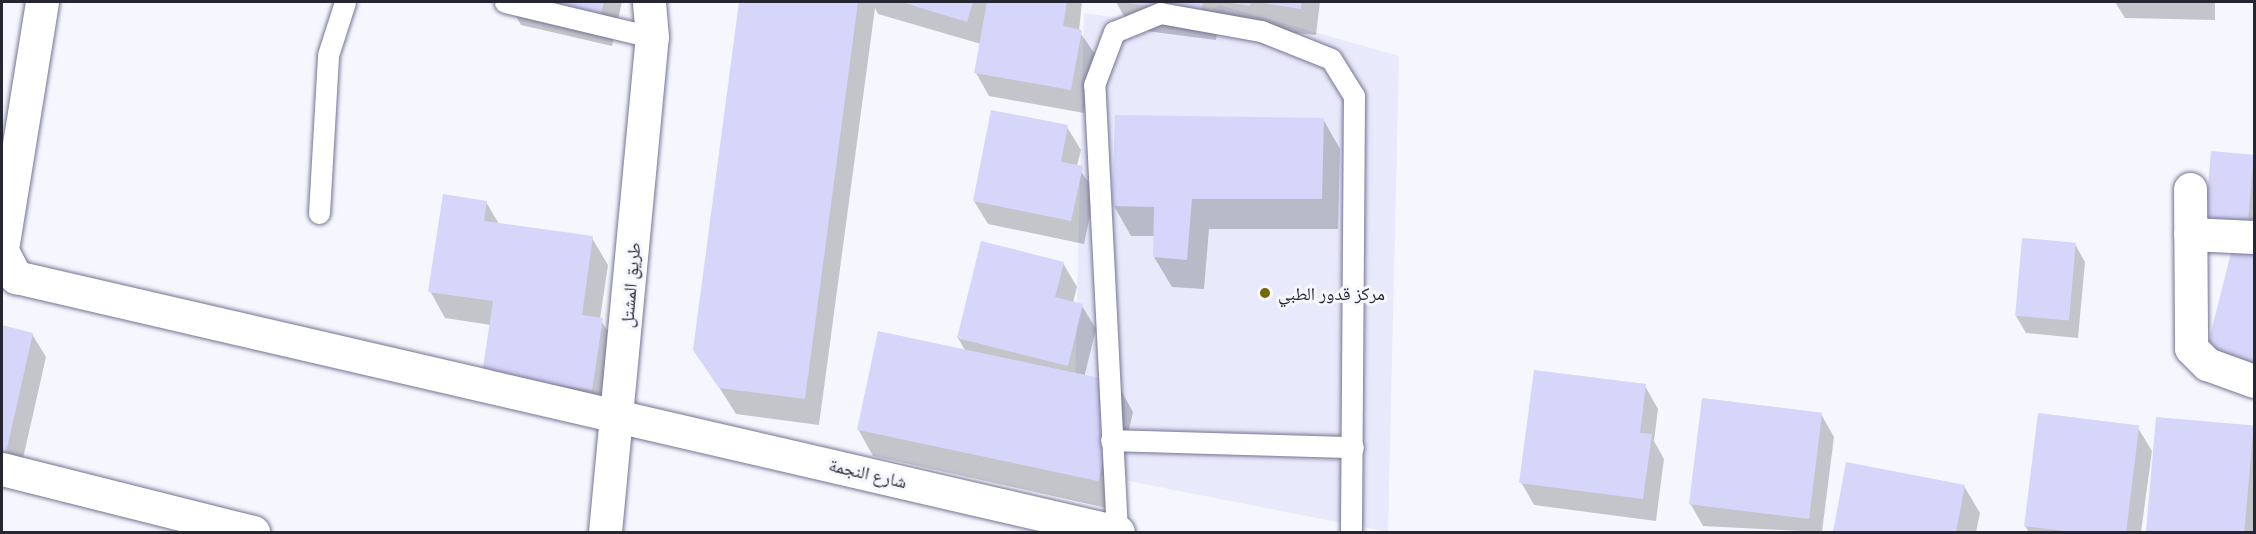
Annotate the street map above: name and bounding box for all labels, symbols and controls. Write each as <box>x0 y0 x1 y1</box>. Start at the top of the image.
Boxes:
street label: طريق المشتل <box>616 241 644 329</box>
place label: مركز قدور الطبي <box>1278 282 1385 304</box>
marker: مركز قدور الطبي <box>1256 284 1274 302</box>
street label: شارع النجمة <box>827 454 909 492</box>

